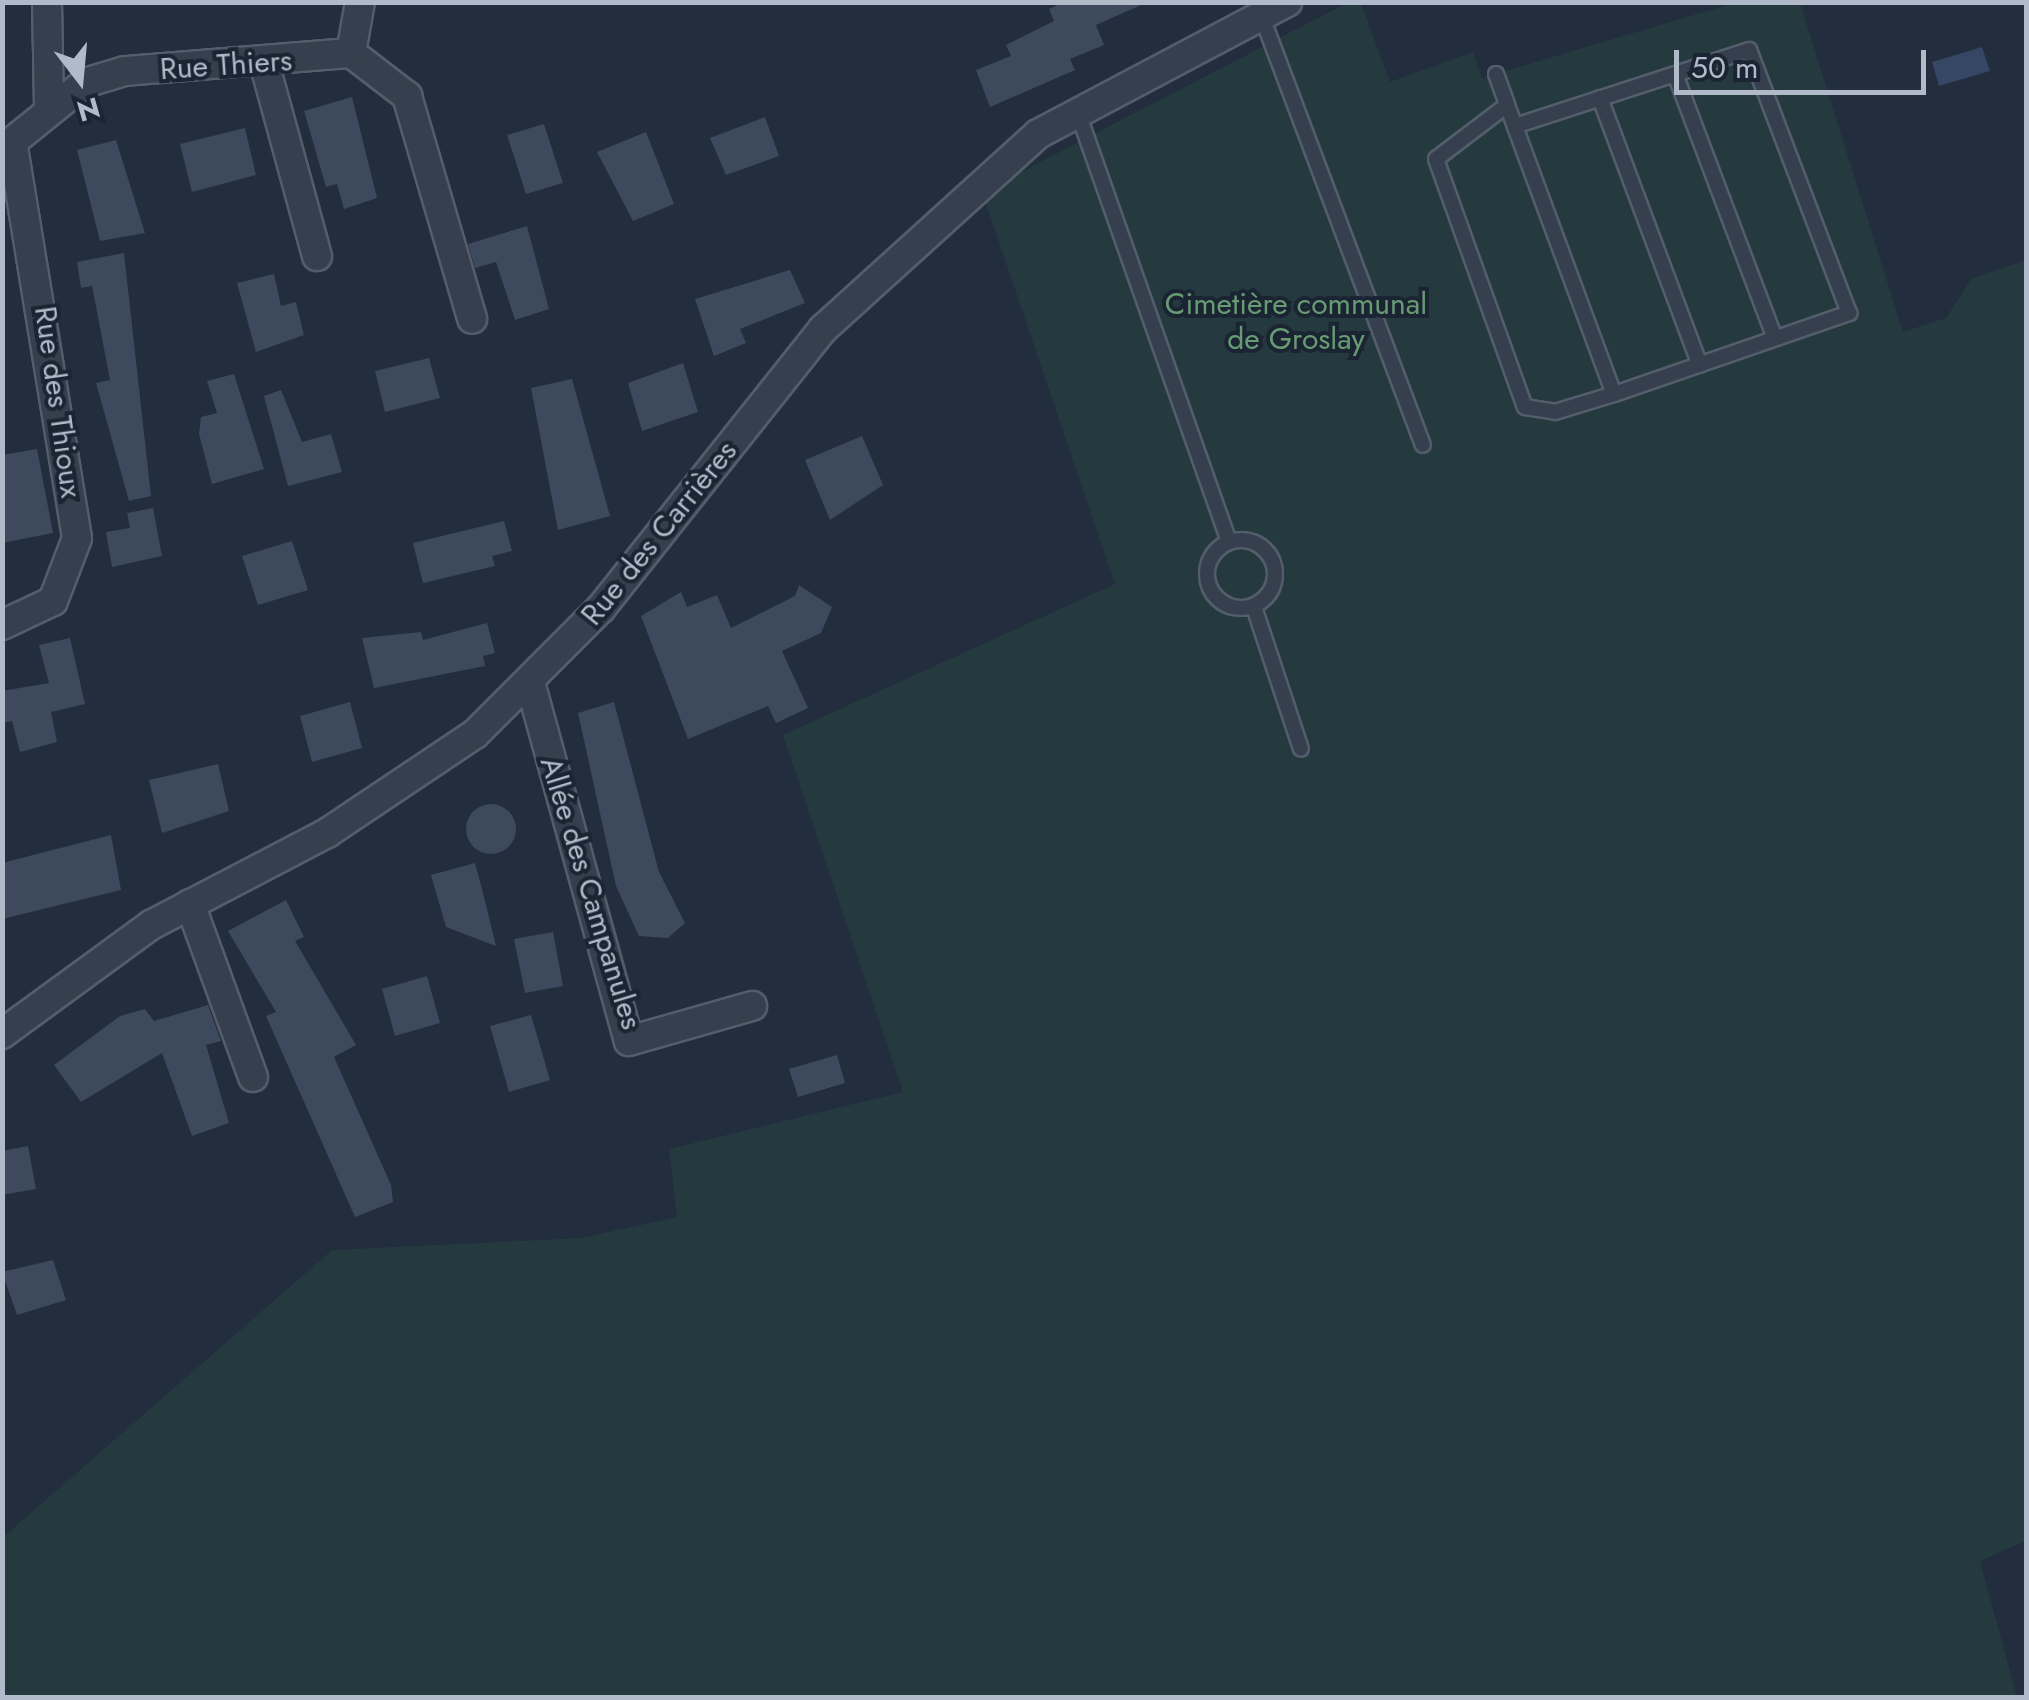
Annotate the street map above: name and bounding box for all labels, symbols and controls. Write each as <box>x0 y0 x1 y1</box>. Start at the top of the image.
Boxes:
north arrow <box>30 30 130 130</box>
scale bar <box>1679 30 1932 92</box>
street label: Rue Thiers <box>159 42 293 88</box>
text: 50 m <box>1691 46 1758 89</box>
text: N <box>72 87 105 132</box>
park label: Cimetière communal de Groslay <box>1165 286 1427 356</box>
street label: Rue des Thioux <box>27 304 89 500</box>
street label: Rue des Carrières <box>574 434 744 632</box>
street label: Allée des Campanules <box>532 752 650 1034</box>

